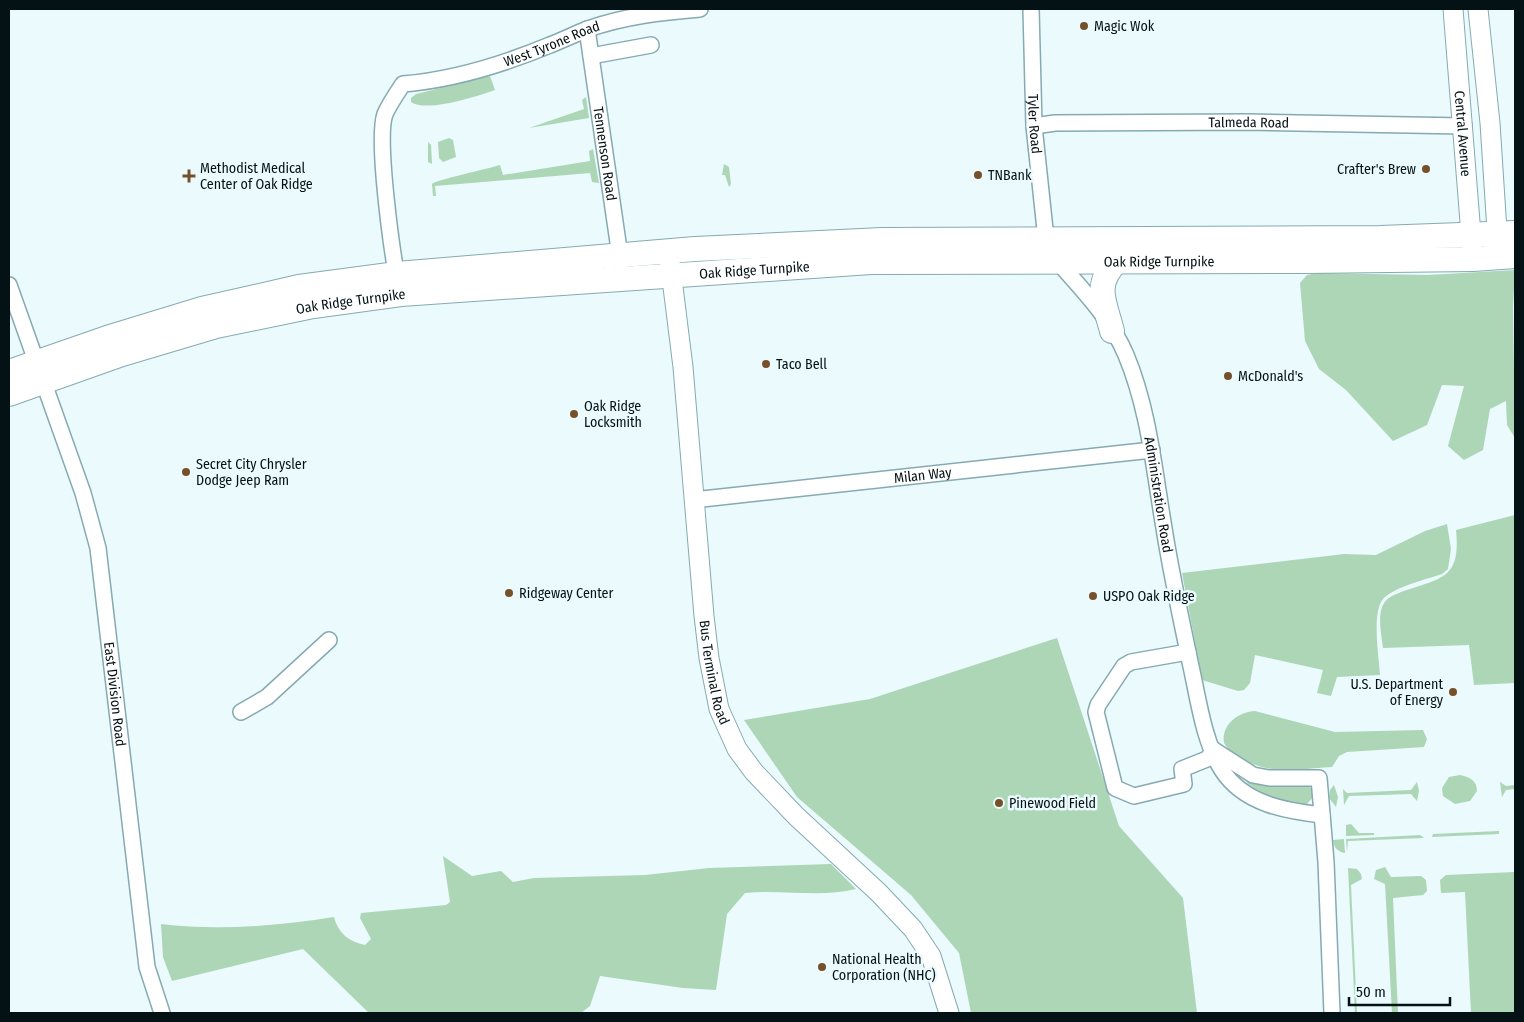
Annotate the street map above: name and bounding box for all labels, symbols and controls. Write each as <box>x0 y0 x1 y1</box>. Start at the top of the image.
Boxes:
street label: West Tyrone Road <box>502 18 602 71</box>
place label: Magic Wok <box>1094 18 1155 35</box>
marker: Magic Wok <box>1078 20 1090 32</box>
street label: Central Avenue <box>1451 90 1474 177</box>
street label: Tyler Road <box>1024 94 1045 155</box>
street label: Tennenson Road <box>589 106 620 202</box>
street label: Talmeda Road <box>1208 114 1289 132</box>
place label: Methodist Medical Center of Oak Ridge <box>200 160 313 193</box>
place label: Crafter's Brew <box>1337 161 1416 178</box>
marker: Crafter's Brew <box>1420 163 1432 175</box>
place label: TNBank <box>988 167 1032 184</box>
marker: Methodist Medical Center of Oak Ridge <box>182 169 196 183</box>
marker: TNBank <box>972 169 984 181</box>
street label: Oak Ridge Turnpike <box>1104 253 1214 270</box>
street label: Oak Ridge Turnpike <box>699 258 810 283</box>
street label: Oak Ridge Turnpike <box>295 286 406 318</box>
place label: Taco Bell <box>776 356 827 373</box>
marker: Taco Bell <box>760 358 772 370</box>
place label: McDonald's <box>1238 368 1303 385</box>
marker: McDonald's <box>1222 370 1234 382</box>
place label: Oak Ridge Locksmith <box>584 398 642 431</box>
marker: Oak Ridge Locksmith <box>568 408 580 420</box>
street label: Administration Road <box>1140 435 1176 554</box>
place label: Secret City Chrysler Dodge Jeep Ram <box>196 456 307 489</box>
street label: Milan Way <box>893 464 953 487</box>
marker: Secret City Chrysler Dodge Jeep Ram <box>180 466 192 478</box>
place label: Ridgeway Center <box>519 585 614 602</box>
marker: Ridgeway Center <box>503 587 515 599</box>
place label: USPO Oak Ridge <box>1103 588 1195 605</box>
marker: USPO Oak Ridge <box>1087 590 1099 602</box>
street label: Bus Terminal Road <box>696 619 733 727</box>
street label: East Division Road <box>100 641 129 747</box>
place label: U.S. Department of Energy <box>1350 676 1444 709</box>
marker: U.S. Department of Energy <box>1447 686 1459 698</box>
place label: Pinewood Field <box>1009 795 1096 812</box>
marker: Pinewood Field <box>993 797 1005 809</box>
place label: National Health Corporation (NHC) <box>832 951 936 984</box>
marker: National Health Corporation (NHC) <box>816 961 828 973</box>
scale bar <box>1349 974 1450 1006</box>
text: 50 m <box>1356 983 1386 1001</box>

